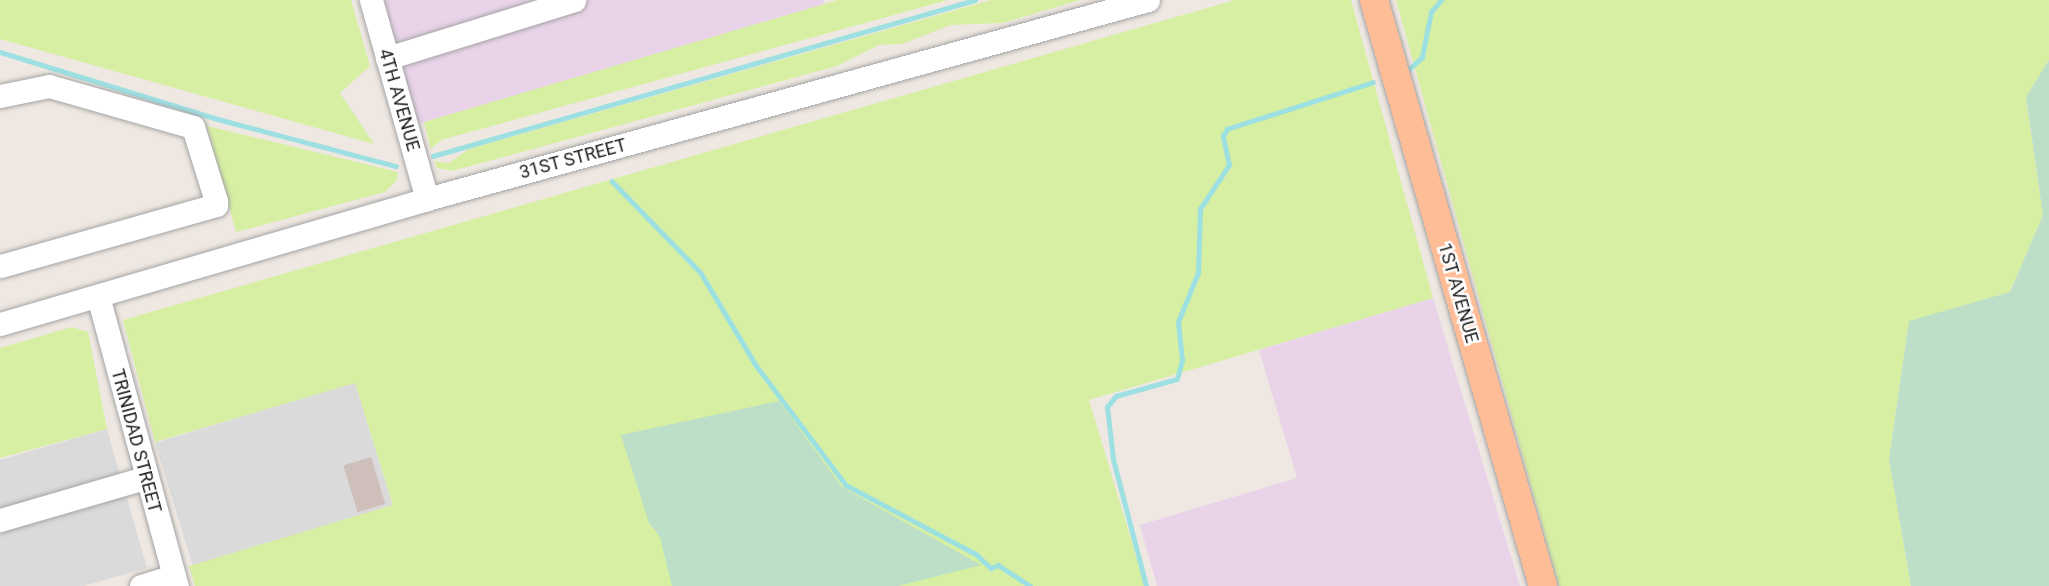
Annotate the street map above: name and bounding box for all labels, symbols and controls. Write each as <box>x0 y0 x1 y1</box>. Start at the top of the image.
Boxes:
street label: 4TH AVENUE <box>374 46 424 154</box>
street label: 31ST STREET <box>517 134 629 184</box>
street label: 1ST AVENUE <box>1433 240 1483 346</box>
street label: TRINIDAD STREET <box>106 367 166 515</box>

